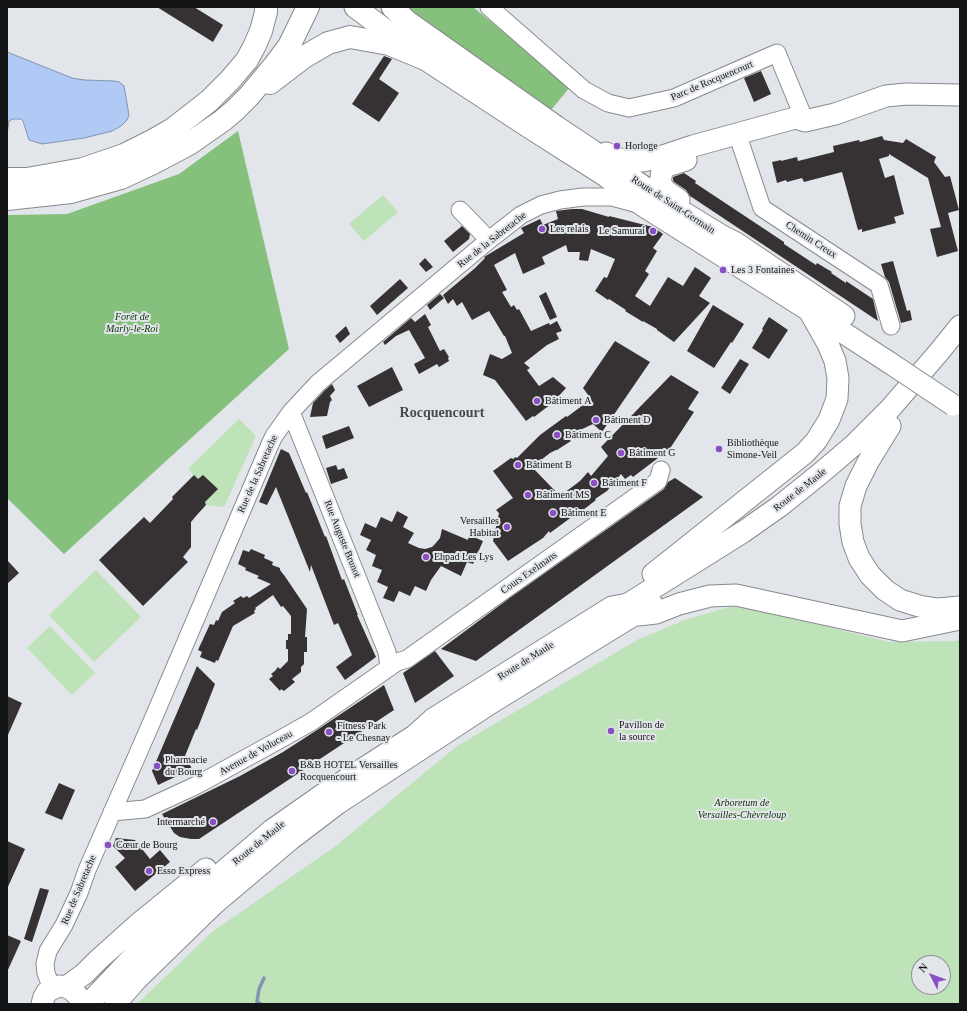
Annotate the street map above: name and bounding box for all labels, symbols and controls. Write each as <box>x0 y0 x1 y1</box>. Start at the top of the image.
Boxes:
street label: Parc de Rocquencourt <box>669 58 755 104</box>
place label: Horloge <box>625 140 658 152</box>
marker: Horloge <box>612 141 622 151</box>
street label: Route de Saint-Germain <box>629 173 717 237</box>
street label: Rue de la Sabretache <box>455 209 529 271</box>
street label: Chemin Creux <box>783 219 839 261</box>
place label: Les relais <box>550 223 589 235</box>
marker: Les relais <box>537 224 547 234</box>
place label: Le Samurai <box>599 225 645 237</box>
marker: Le Samurai <box>648 226 658 236</box>
place label: Les 3 Fontaines <box>731 264 794 276</box>
marker: Les 3 Fontaines <box>718 265 728 275</box>
park label: Forêt de Marly-le-Roi <box>106 311 158 334</box>
place label: Bâtiment A <box>545 395 591 407</box>
marker: Bâtiment A <box>532 396 542 406</box>
district label: Rocquencourt <box>400 405 484 421</box>
place label: Bâtiment D <box>604 414 650 426</box>
marker: Bâtiment D <box>591 415 601 425</box>
place label: Bâtiment C <box>565 429 611 441</box>
marker: Bâtiment C <box>552 430 562 440</box>
street label: Rue de la Sabretache <box>235 433 281 515</box>
place label: Bibliothèque Simone-Veil <box>727 437 779 460</box>
marker: Bibliothèque Simone-Veil <box>714 444 724 454</box>
place label: Bâtiment G <box>629 447 675 459</box>
marker: Bâtiment G <box>616 448 626 458</box>
place label: Bâtiment B <box>526 459 572 471</box>
marker: Bâtiment B <box>513 460 523 470</box>
street label: Route de Maule <box>771 466 829 514</box>
place label: Bâtiment F <box>602 477 647 489</box>
marker: Bâtiment F <box>589 478 599 488</box>
place label: Bâtiment MS <box>536 489 590 501</box>
marker: Bâtiment MS <box>523 490 533 500</box>
street label: Rue Auguste Brunot <box>321 499 363 579</box>
place label: Bâtiment E <box>561 507 606 519</box>
marker: Bâtiment E <box>548 508 558 518</box>
place label: Versailles Habitat <box>460 515 499 538</box>
marker: Versailles Habitat <box>502 522 512 532</box>
street label: Cours Exelmans <box>499 549 559 597</box>
place label: Ehpad Les Lys <box>434 551 493 563</box>
marker: Ehpad Les Lys <box>421 552 431 562</box>
street label: Route de Maule <box>496 639 556 683</box>
place label: Pavillon de la source <box>619 719 664 742</box>
place label: Fitness Park - Le Chesnay <box>337 720 390 744</box>
marker: Pavillon de la source <box>606 726 616 736</box>
marker: Fitness Park - Le Chesnay <box>324 727 334 737</box>
street label: Avenue de Voluceau <box>217 728 295 778</box>
place label: Pharmacie du Bourg <box>165 754 207 778</box>
place label: B&B HOTEL Versailles Rocquencourt <box>300 759 398 782</box>
marker: Pharmacie du Bourg <box>152 761 162 771</box>
marker: B&B HOTEL Versailles Rocquencourt <box>287 766 297 776</box>
park label: Arboretum de Versailles-Chèvreloup <box>698 797 786 820</box>
place label: Intermarché <box>157 816 205 828</box>
marker: Intermarché <box>208 817 218 827</box>
street label: Route de Maule <box>230 818 288 868</box>
place label: Cœur de Bourg <box>116 839 177 851</box>
marker: Cœur de Bourg <box>103 840 113 850</box>
street label: Rue de Sabretache <box>59 853 99 927</box>
place label: Esso Express <box>157 865 210 877</box>
marker: Esso Express <box>144 866 154 876</box>
north arrow <box>911 955 951 995</box>
text: N <box>916 961 930 975</box>

